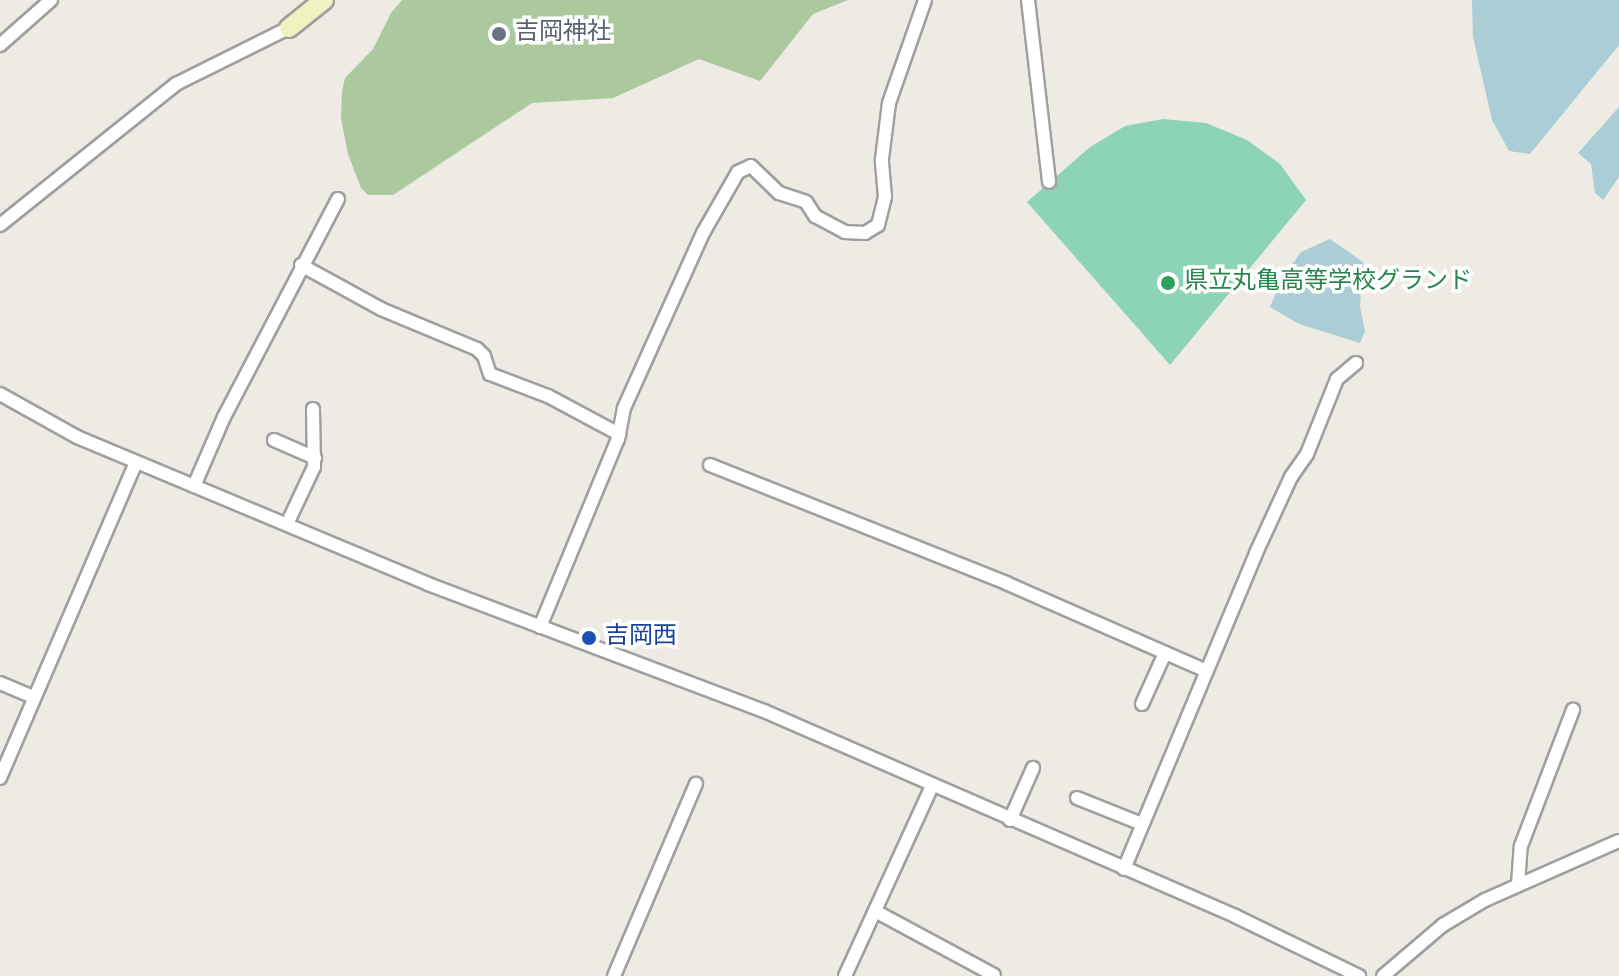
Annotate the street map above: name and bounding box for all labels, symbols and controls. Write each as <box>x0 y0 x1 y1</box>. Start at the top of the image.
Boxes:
place label: 吉岡神社 <box>515 20 611 48</box>
marker: 吉岡神社 <box>490 25 508 43</box>
place label: 県立丸亀高等学校グランド <box>1184 269 1472 297</box>
marker: 県立丸亀高等学校グランド <box>1159 274 1177 292</box>
place label: 吉岡西 <box>605 624 677 652</box>
marker: 吉岡西 <box>580 629 598 647</box>

